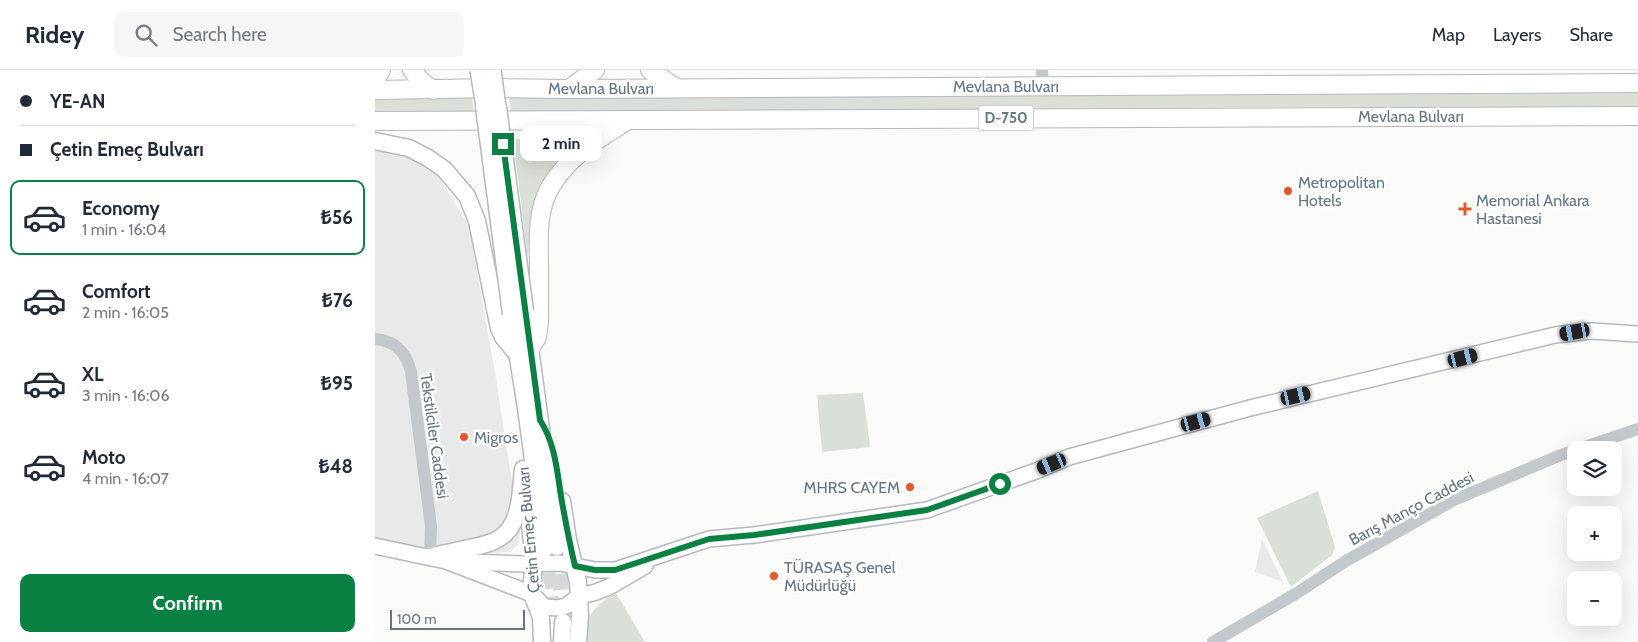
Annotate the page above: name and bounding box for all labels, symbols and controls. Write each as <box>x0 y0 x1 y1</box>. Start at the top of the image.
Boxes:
search box <box>114 12 464 57</box>
text: Ridey <box>25 20 84 49</box>
icon: search <box>132 21 160 49</box>
text: Search here <box>172 23 267 46</box>
text: Map <box>1432 24 1465 46</box>
text: Layers <box>1493 24 1542 46</box>
text: Share <box>1570 24 1613 46</box>
street label: Mevlana Bulvarı <box>953 77 1059 96</box>
street label: Mevlana Bulvarı <box>548 79 654 98</box>
text: YE-AN <box>50 90 105 113</box>
road number: D-750 <box>979 106 1033 130</box>
street label: Mevlana Bulvarı <box>1358 107 1464 126</box>
callout: 2 min <box>521 126 603 162</box>
route end <box>492 133 514 155</box>
text: 2 min <box>542 134 580 153</box>
text: Çetin Emeç Bulvarı <box>50 138 204 161</box>
place label: Metropolitan Hotels <box>1298 173 1385 210</box>
marker: Metropolitan Hotels <box>1282 185 1294 197</box>
place label: Memorial Ankara Hastanesi <box>1476 191 1590 228</box>
icon: car <box>22 195 67 240</box>
text: Economy <box>82 197 160 220</box>
marker: Memorial Ankara Hastanesi <box>1458 202 1472 216</box>
text: ₺56 <box>321 206 353 229</box>
text: 1 min · 16:04 <box>82 220 166 239</box>
icon: car <box>22 278 67 323</box>
text: Comfort <box>82 280 151 303</box>
text: ₺76 <box>322 289 353 312</box>
text: 2 min · 16:05 <box>82 303 169 322</box>
car <box>1558 322 1591 342</box>
car <box>1446 347 1479 369</box>
icon: car <box>22 361 67 406</box>
text: XL <box>82 363 103 386</box>
text: ₺95 <box>321 372 353 395</box>
street label: Tekstilciler Caddesi <box>416 372 453 500</box>
car <box>1279 385 1312 407</box>
text: 3 min · 16:06 <box>82 386 170 405</box>
car <box>1179 411 1212 433</box>
place label: Migros <box>474 428 519 447</box>
marker: Migros <box>458 431 470 443</box>
map controls <box>1567 441 1622 626</box>
button: layers <box>1567 441 1622 496</box>
icon: car <box>22 444 67 489</box>
text: Moto <box>82 446 126 469</box>
car <box>1035 451 1068 477</box>
text: ₺48 <box>318 455 353 478</box>
street label: Çetin Emeç Bulvarı <box>514 466 543 594</box>
street label: Barış Manço Caddesi <box>1346 468 1477 549</box>
text: 4 min · 16:07 <box>82 469 169 488</box>
route start <box>989 473 1011 495</box>
place label: MHRS CAYEM <box>804 478 900 497</box>
marker: MHRS CAYEM <box>904 481 916 493</box>
button: + <box>1567 506 1622 561</box>
place label: TÜRASAŞ Genel Müdürlüğü <box>784 558 896 595</box>
marker: TÜRASAŞ Genel Müdürlüğü <box>768 570 780 582</box>
button: − <box>1567 571 1622 626</box>
button: Confirm <box>20 574 355 632</box>
scale bar <box>390 607 525 630</box>
text: 100 m <box>397 610 437 628</box>

